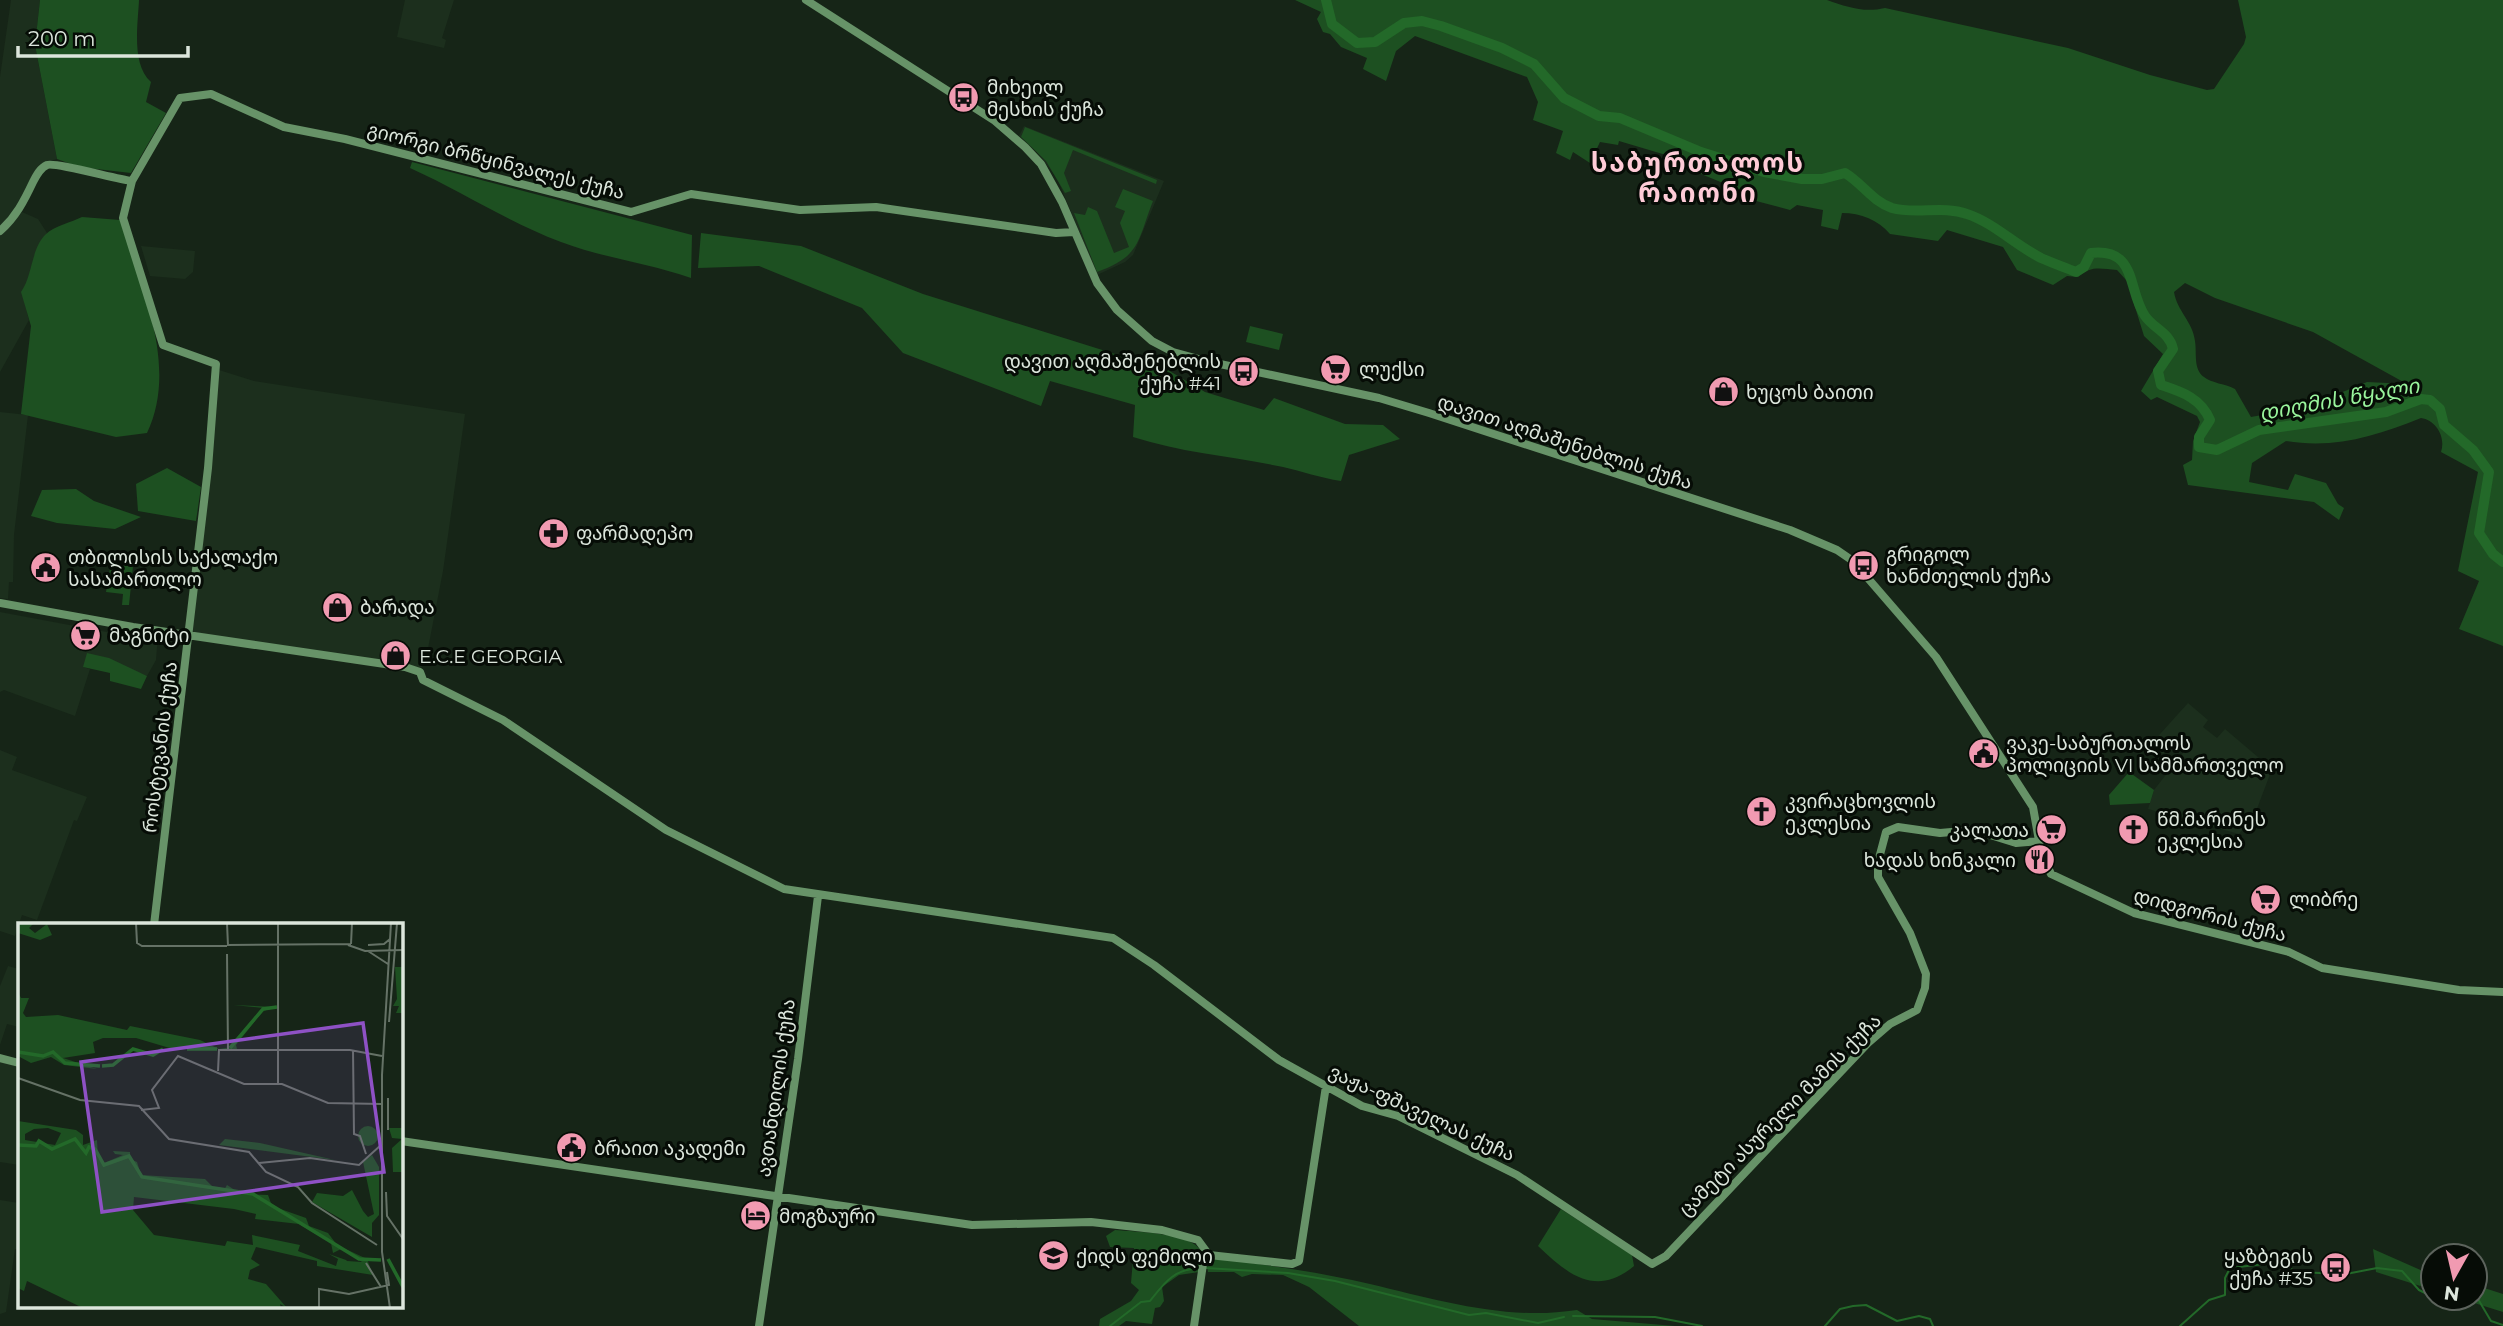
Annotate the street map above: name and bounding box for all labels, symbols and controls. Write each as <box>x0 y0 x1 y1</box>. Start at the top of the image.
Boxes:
scale bar <box>18 14 187 58</box>
text: 200 m <box>28 26 95 51</box>
place label: მიხეილ მესხის ქუჩა <box>987 76 1104 121</box>
bus stop icon: მიხეილ მესხის ქუჩა <box>947 81 981 115</box>
street label: გიორგი ბრწყინვალეს ქუჩა <box>365 118 627 205</box>
district label: საბურთალოს რაიონი <box>1591 147 1805 209</box>
place label: დავით აღმაშენებლის ქუჩა #41 <box>1004 350 1221 395</box>
supermarket icon: ლუქსი <box>1319 352 1353 386</box>
bus stop icon: დავით აღმაშენებლის ქუჩა #41 <box>1227 355 1261 389</box>
place label: ლუქსი <box>1359 358 1425 382</box>
water label: დიღმის წყალი <box>2257 372 2422 426</box>
shop icon: ხუცოს ბაითი <box>1706 375 1740 409</box>
place label: ხუცოს ბაითი <box>1746 381 1874 404</box>
street label: დავით აღმაშენებლის ქუჩა <box>1434 390 1695 495</box>
pharmacy icon: ფარმადეპო <box>536 516 570 550</box>
place label: ფარმადეპო <box>576 522 693 546</box>
place label: გრიგოლ ხანძთელის ქუჩა <box>1886 543 2051 589</box>
place label: თბილისის საქალაქო სასამართლო <box>68 546 278 592</box>
bus stop icon: გრიგოლ ხანძთელის ქუჩა <box>1846 548 1880 582</box>
public building icon: თბილისის საქალაქო სასამართლო <box>28 551 62 585</box>
shop icon: ბარადა <box>320 590 354 624</box>
place label: ბარადა <box>360 596 435 620</box>
supermarket icon: მაგნიტი <box>69 618 103 652</box>
place label: მაგნიტი <box>109 624 189 647</box>
shop icon: E.C.E GEORGIA <box>379 639 413 673</box>
place label: E.C.E GEORGIA <box>419 645 562 668</box>
street label: როსტევანის ქუჩა <box>138 660 182 834</box>
place label: ვაკე-საბურთალოს პოლიციის VI სამმართველო <box>2006 732 2284 778</box>
public building icon: ვაკე-საბურთალოს პოლიციის VI სამმართველო <box>1966 737 2000 771</box>
place label: კვირაცხოვლის ეკლესია <box>1785 790 1936 836</box>
church icon: კვირაცხოვლის ეკლესია <box>1745 795 1779 829</box>
place label: წმ.მარინეს ეკლესია <box>2157 808 2266 854</box>
supermarket icon: კალათა <box>2035 813 2069 847</box>
church icon: წმ.მარინეს ეკლესია <box>2117 813 2151 847</box>
place label: კალათა <box>1950 819 2029 843</box>
restaurant icon: ხადას ხინკალი <box>2022 843 2056 877</box>
place label: ხადას ხინკალი <box>1864 849 2016 873</box>
supermarket icon: ლიბრე <box>2249 882 2283 916</box>
street label: დიდგორის ქუჩა <box>2131 884 2289 947</box>
place label: ლიბრე <box>2289 888 2358 912</box>
inset map <box>18 923 402 1308</box>
street label: ავთანდილის ქუჩა <box>752 997 801 1179</box>
street label: ცამეტი ასურელი მამის ქუჩა <box>1674 1009 1887 1222</box>
street label: ვაჟა-ფშაველას ქუჩა <box>1325 1060 1519 1167</box>
public building icon: ბრაით აკადემი <box>554 1131 588 1165</box>
place label: ბრაით აკადემი <box>594 1137 746 1161</box>
hotel icon: მოგზაური <box>739 1199 773 1233</box>
place label: მოგზაური <box>779 1205 875 1228</box>
school or university icon: ქიდს ფემილი <box>1036 1239 1070 1273</box>
north arrow <box>2419 1242 2489 1312</box>
place label: ქიდს ფემილი <box>1076 1245 1213 1269</box>
place label: ყაზბეგის ქუჩა #35 <box>2224 1245 2313 1290</box>
bus stop icon: ყაზბეგის ქუჩა #35 <box>2319 1250 2353 1284</box>
text: N <box>2442 1281 2461 1306</box>

